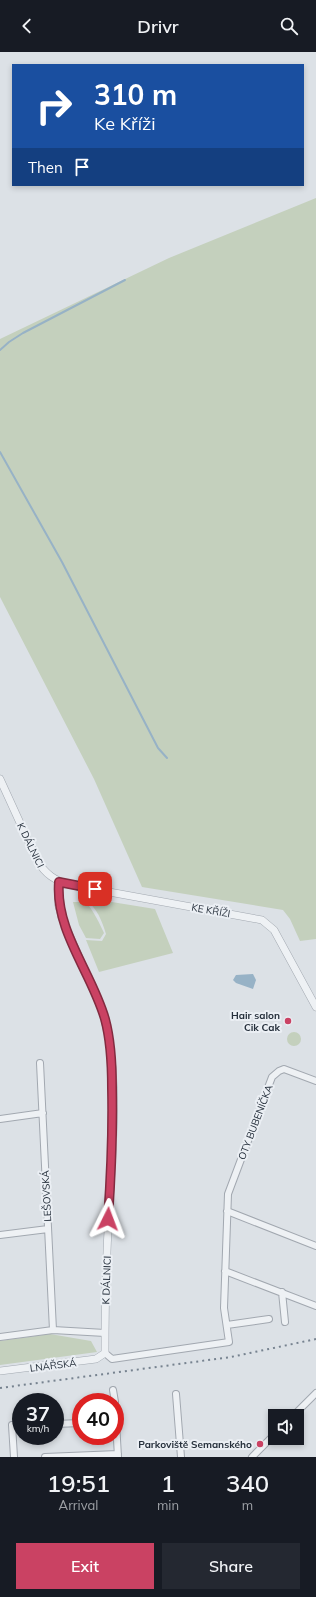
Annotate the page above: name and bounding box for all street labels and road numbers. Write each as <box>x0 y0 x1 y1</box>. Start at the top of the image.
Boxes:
street label: K DÁLNICI <box>14 821 47 870</box>
street label: KE KŘÍŽI <box>190 901 231 920</box>
street label: OTY BUBENÍČKA <box>235 1082 276 1161</box>
street label: LEŠOVSKÁ <box>39 1169 54 1222</box>
street label: K DÁLNICI <box>99 1256 114 1305</box>
street label: LNÁŘSKÁ <box>29 1356 78 1375</box>

